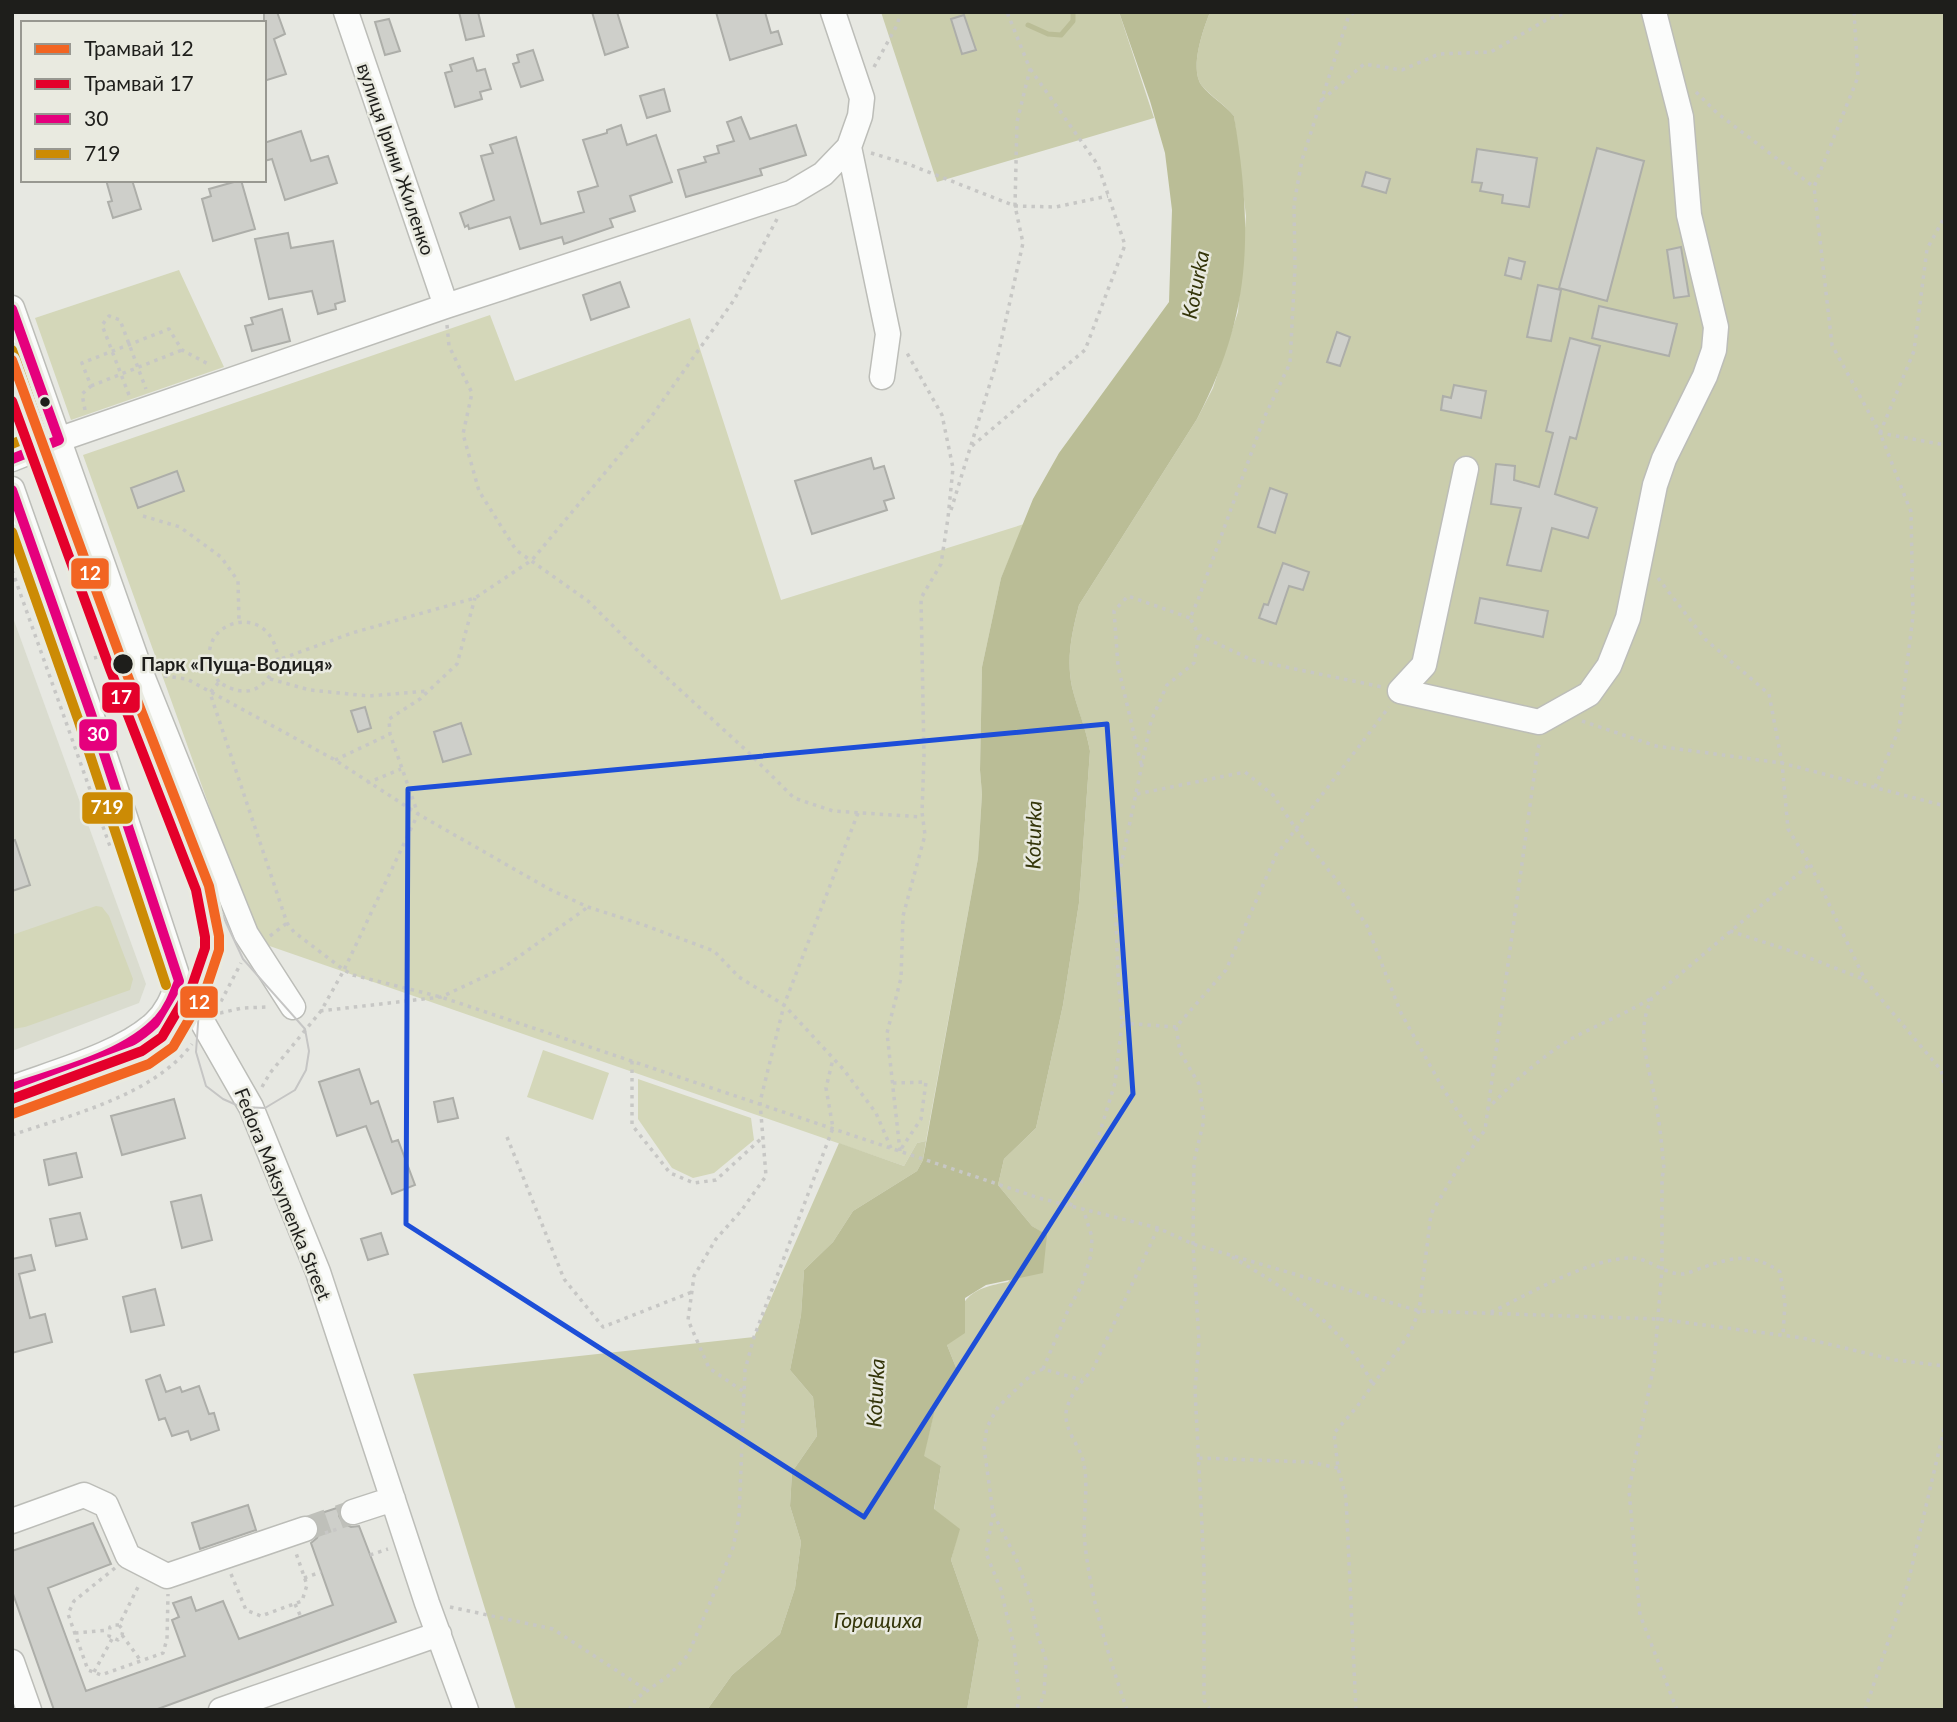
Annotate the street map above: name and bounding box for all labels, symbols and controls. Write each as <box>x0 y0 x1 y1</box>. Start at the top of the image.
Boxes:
legend <box>21 21 266 182</box>
text: Трамвай 12 <box>84 35 194 60</box>
street label: вулиця Ірини Жиленко <box>353 60 440 258</box>
text: Трамвай 17 <box>84 70 194 95</box>
text: 30 <box>84 105 108 130</box>
text: 719 <box>84 140 121 165</box>
water label: Koturka <box>1176 249 1213 321</box>
unlabelled marker <box>38 395 52 409</box>
line badge: 12 <box>70 557 110 590</box>
text: 12 <box>79 561 101 584</box>
marker: Парк «Пуща-Водиця» <box>111 652 135 676</box>
place label: Парк «Пуща-Водиця» <box>141 652 333 675</box>
line badge: 17 <box>101 681 141 714</box>
text: 17 <box>110 685 132 708</box>
line badge: 30 <box>78 718 118 752</box>
text: 30 <box>87 722 109 745</box>
line badge: 719 <box>81 791 134 825</box>
text: 719 <box>90 795 124 818</box>
water label: Koturka <box>1019 800 1046 870</box>
line badge: 12 <box>179 985 219 1019</box>
text: 12 <box>188 990 210 1013</box>
street label: Fedora Maksymenka Street <box>230 1084 337 1304</box>
water label: Koturka <box>860 1358 889 1428</box>
water label: Горащиха <box>834 1607 922 1632</box>

